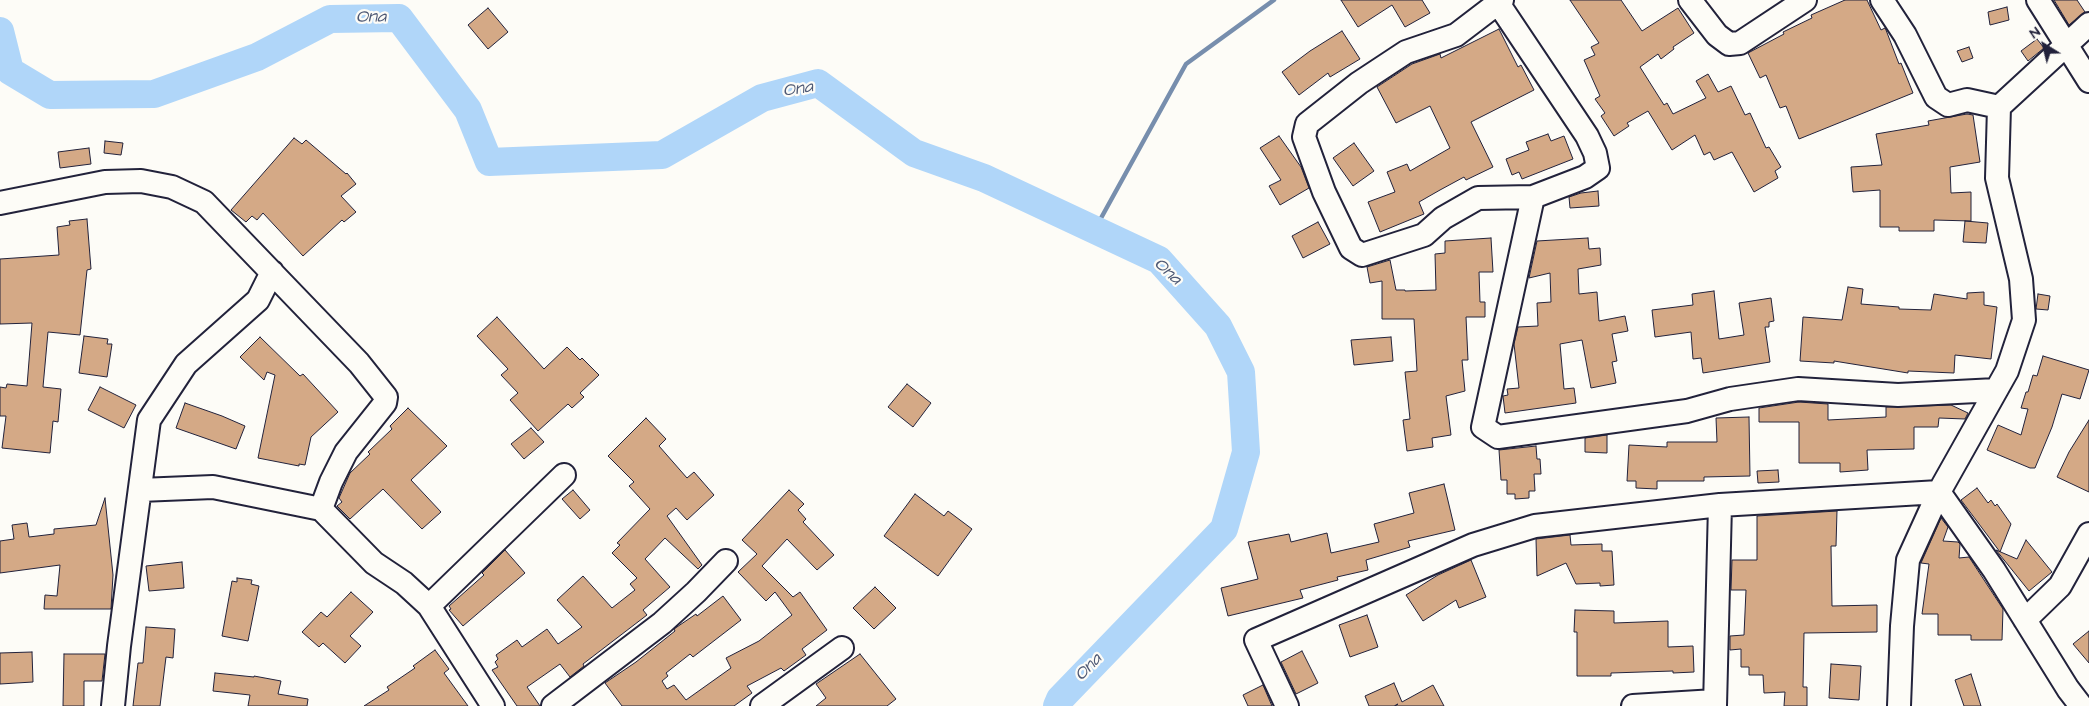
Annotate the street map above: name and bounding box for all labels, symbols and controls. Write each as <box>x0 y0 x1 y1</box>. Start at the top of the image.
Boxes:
water label: Ona <box>356 7 386 29</box>
north arrow <box>2019 20 2069 70</box>
text: N <box>2026 22 2045 44</box>
water label: Ona <box>781 77 815 103</box>
water label: Ona <box>1149 254 1185 290</box>
water label: Ona <box>1071 650 1107 686</box>

